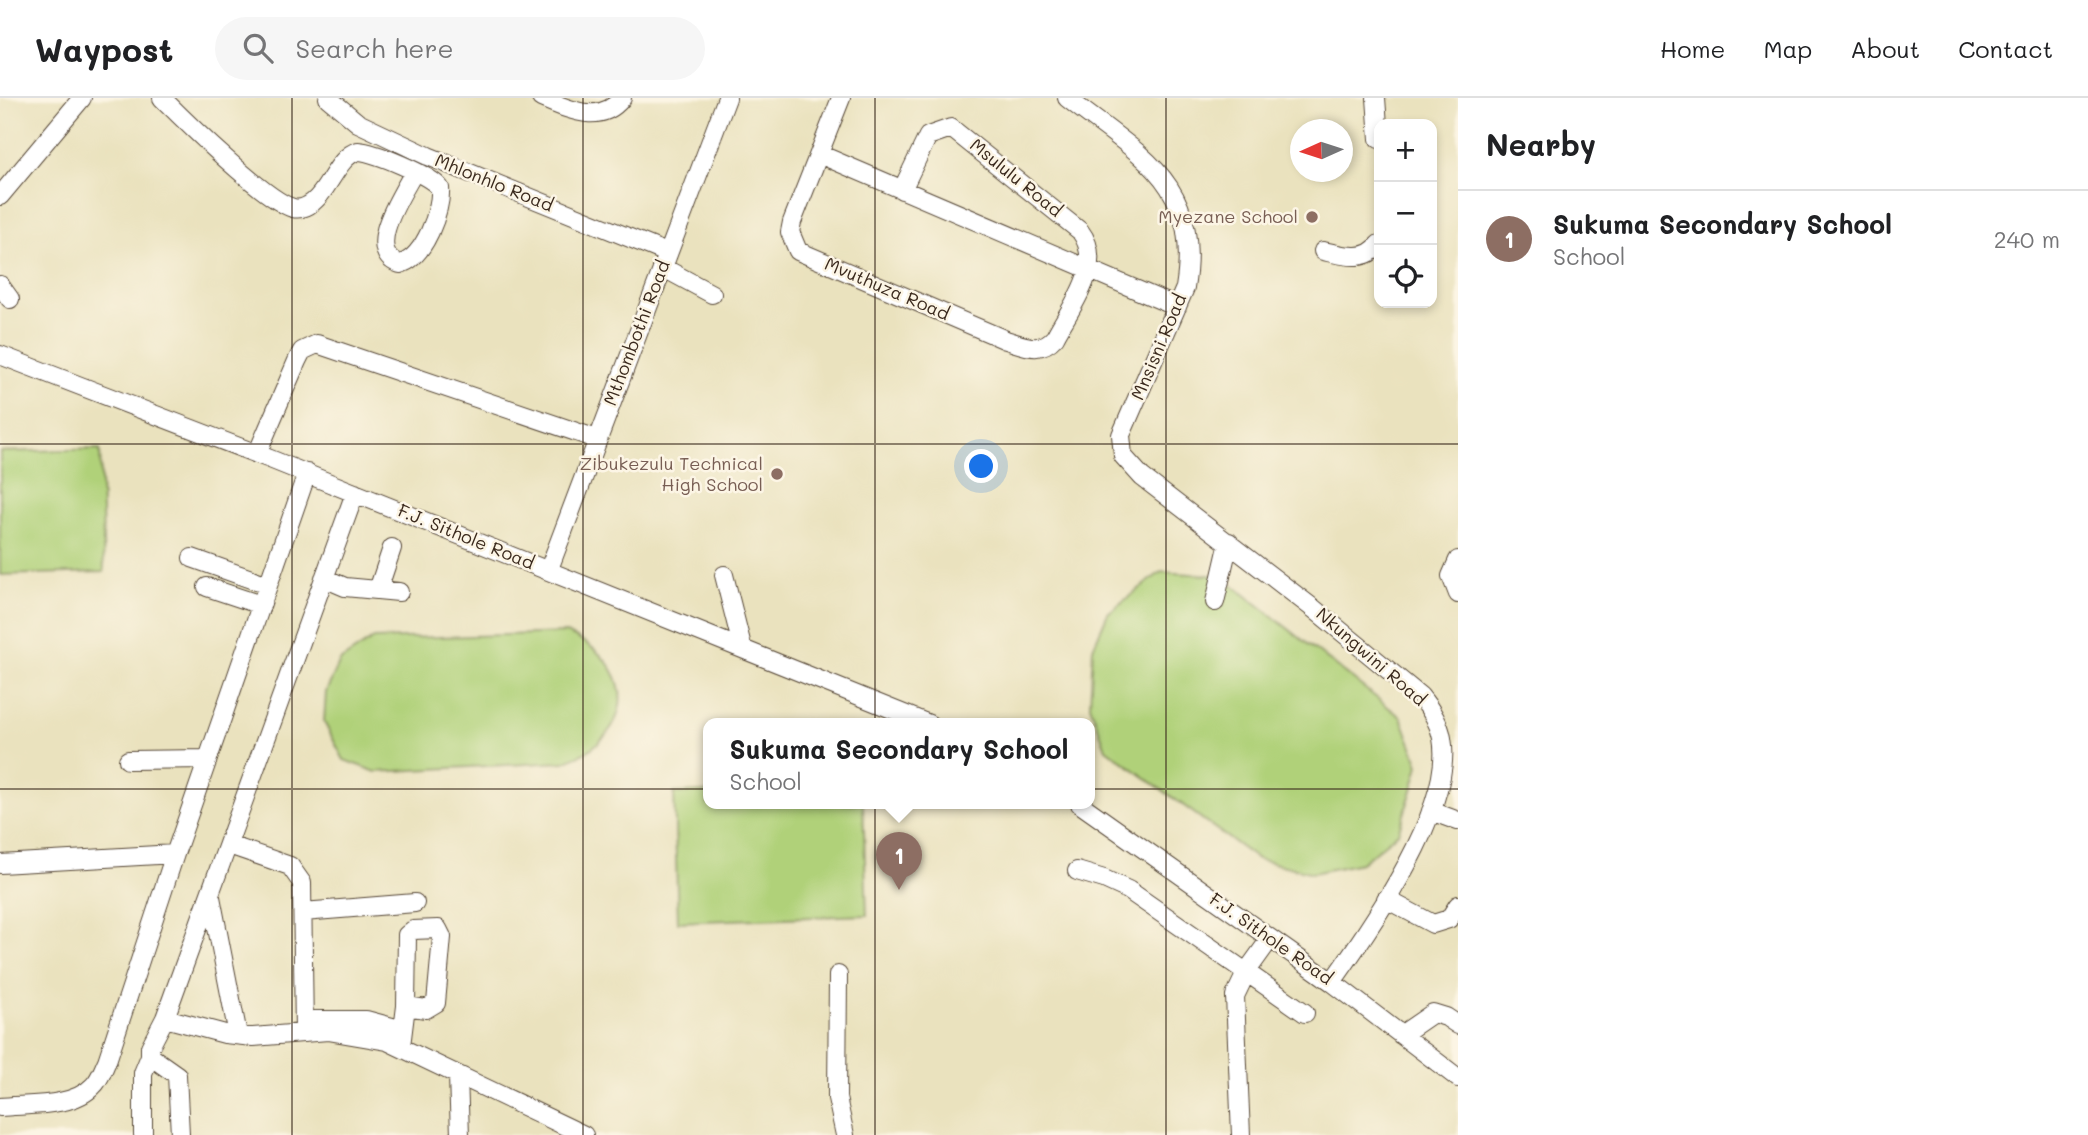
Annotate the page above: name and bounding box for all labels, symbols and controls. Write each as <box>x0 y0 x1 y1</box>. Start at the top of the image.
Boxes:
search box <box>215 17 705 80</box>
text: Waypost <box>35 27 173 70</box>
icon: search <box>239 29 277 67</box>
text: Search here <box>295 31 454 65</box>
text: Home <box>1660 33 1725 64</box>
text: Map <box>1763 33 1812 64</box>
text: About <box>1850 33 1920 64</box>
text: Contact <box>1958 33 2053 64</box>
north arrow <box>1290 119 1353 182</box>
map controls <box>1374 119 1437 308</box>
button: + <box>1374 119 1437 182</box>
text: Nearby <box>1486 124 1596 164</box>
street label: Msululu Road <box>965 133 1068 222</box>
street label: Mhlonhlo Road <box>432 147 557 217</box>
button: − <box>1374 182 1437 245</box>
place label: Myezane School <box>1158 204 1298 228</box>
text: Sukuma Secondary School <box>1553 207 1892 241</box>
marker: Myezane School <box>1304 209 1320 225</box>
text: 1 <box>1504 224 1514 254</box>
text: 240 m <box>1994 224 2060 254</box>
text: School <box>1553 241 1626 271</box>
button: locate <box>1374 245 1437 308</box>
street label: Mvuthuza Road <box>821 251 954 325</box>
street label: Mthombothi Road <box>597 257 675 409</box>
street label: Mnsisni Road <box>1125 290 1191 403</box>
your location <box>964 449 998 483</box>
place label: Zibukezulu Technical High School <box>580 451 763 496</box>
marker: Zibukezulu Technical High School <box>769 466 785 482</box>
street label: F.J. Sithole Road <box>395 498 538 574</box>
street label: Nkungwini Road <box>1311 602 1432 711</box>
popup <box>703 718 1095 809</box>
text: Sukuma Secondary School <box>729 732 1069 766</box>
text: School <box>729 766 802 796</box>
pin: 1 <box>876 832 922 890</box>
street label: F.J. Sithole Road <box>1205 887 1338 990</box>

